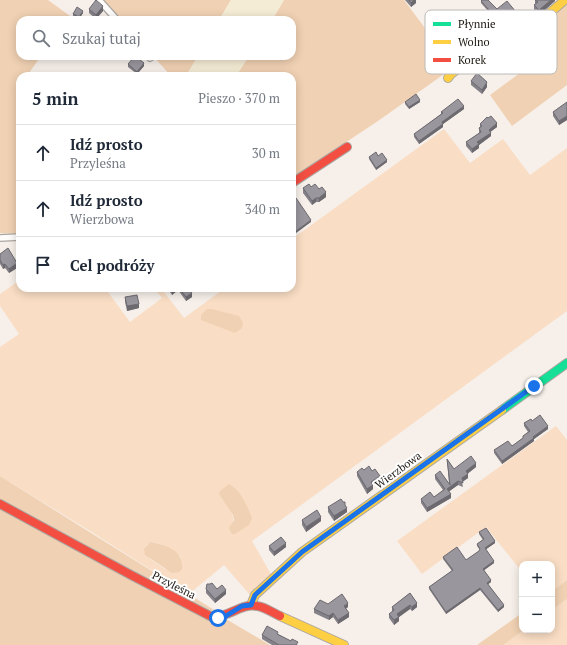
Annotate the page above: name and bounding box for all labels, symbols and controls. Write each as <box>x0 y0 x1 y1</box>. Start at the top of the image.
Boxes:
legend <box>425 10 557 74</box>
search box <box>16 16 296 60</box>
text: Płynnie <box>458 17 496 31</box>
icon: search <box>30 27 52 49</box>
text: Szukaj tutaj <box>62 28 141 48</box>
text: Wolno <box>458 35 490 49</box>
text: Korek <box>458 53 486 67</box>
text: 5 min <box>32 87 79 110</box>
text: Pieszo · 370 m <box>198 89 280 107</box>
text: Idź prosto <box>70 134 143 154</box>
icon: ahead <box>32 142 54 164</box>
text: 30 m <box>252 144 280 162</box>
text: Przyleśna <box>70 154 126 172</box>
text: Idź prosto <box>70 190 143 210</box>
icon: ahead <box>32 198 54 220</box>
text: 340 m <box>245 200 280 218</box>
text: Wierzbowa <box>70 210 134 228</box>
icon: arrive <box>32 254 54 276</box>
text: Cel podróży <box>70 255 154 275</box>
route end <box>525 377 543 395</box>
street label: Wierzbowa <box>372 448 424 492</box>
map controls <box>519 561 555 633</box>
button: + <box>519 561 555 597</box>
street label: Przyleśna <box>150 568 199 602</box>
button: − <box>519 597 555 633</box>
route start <box>209 609 227 627</box>

